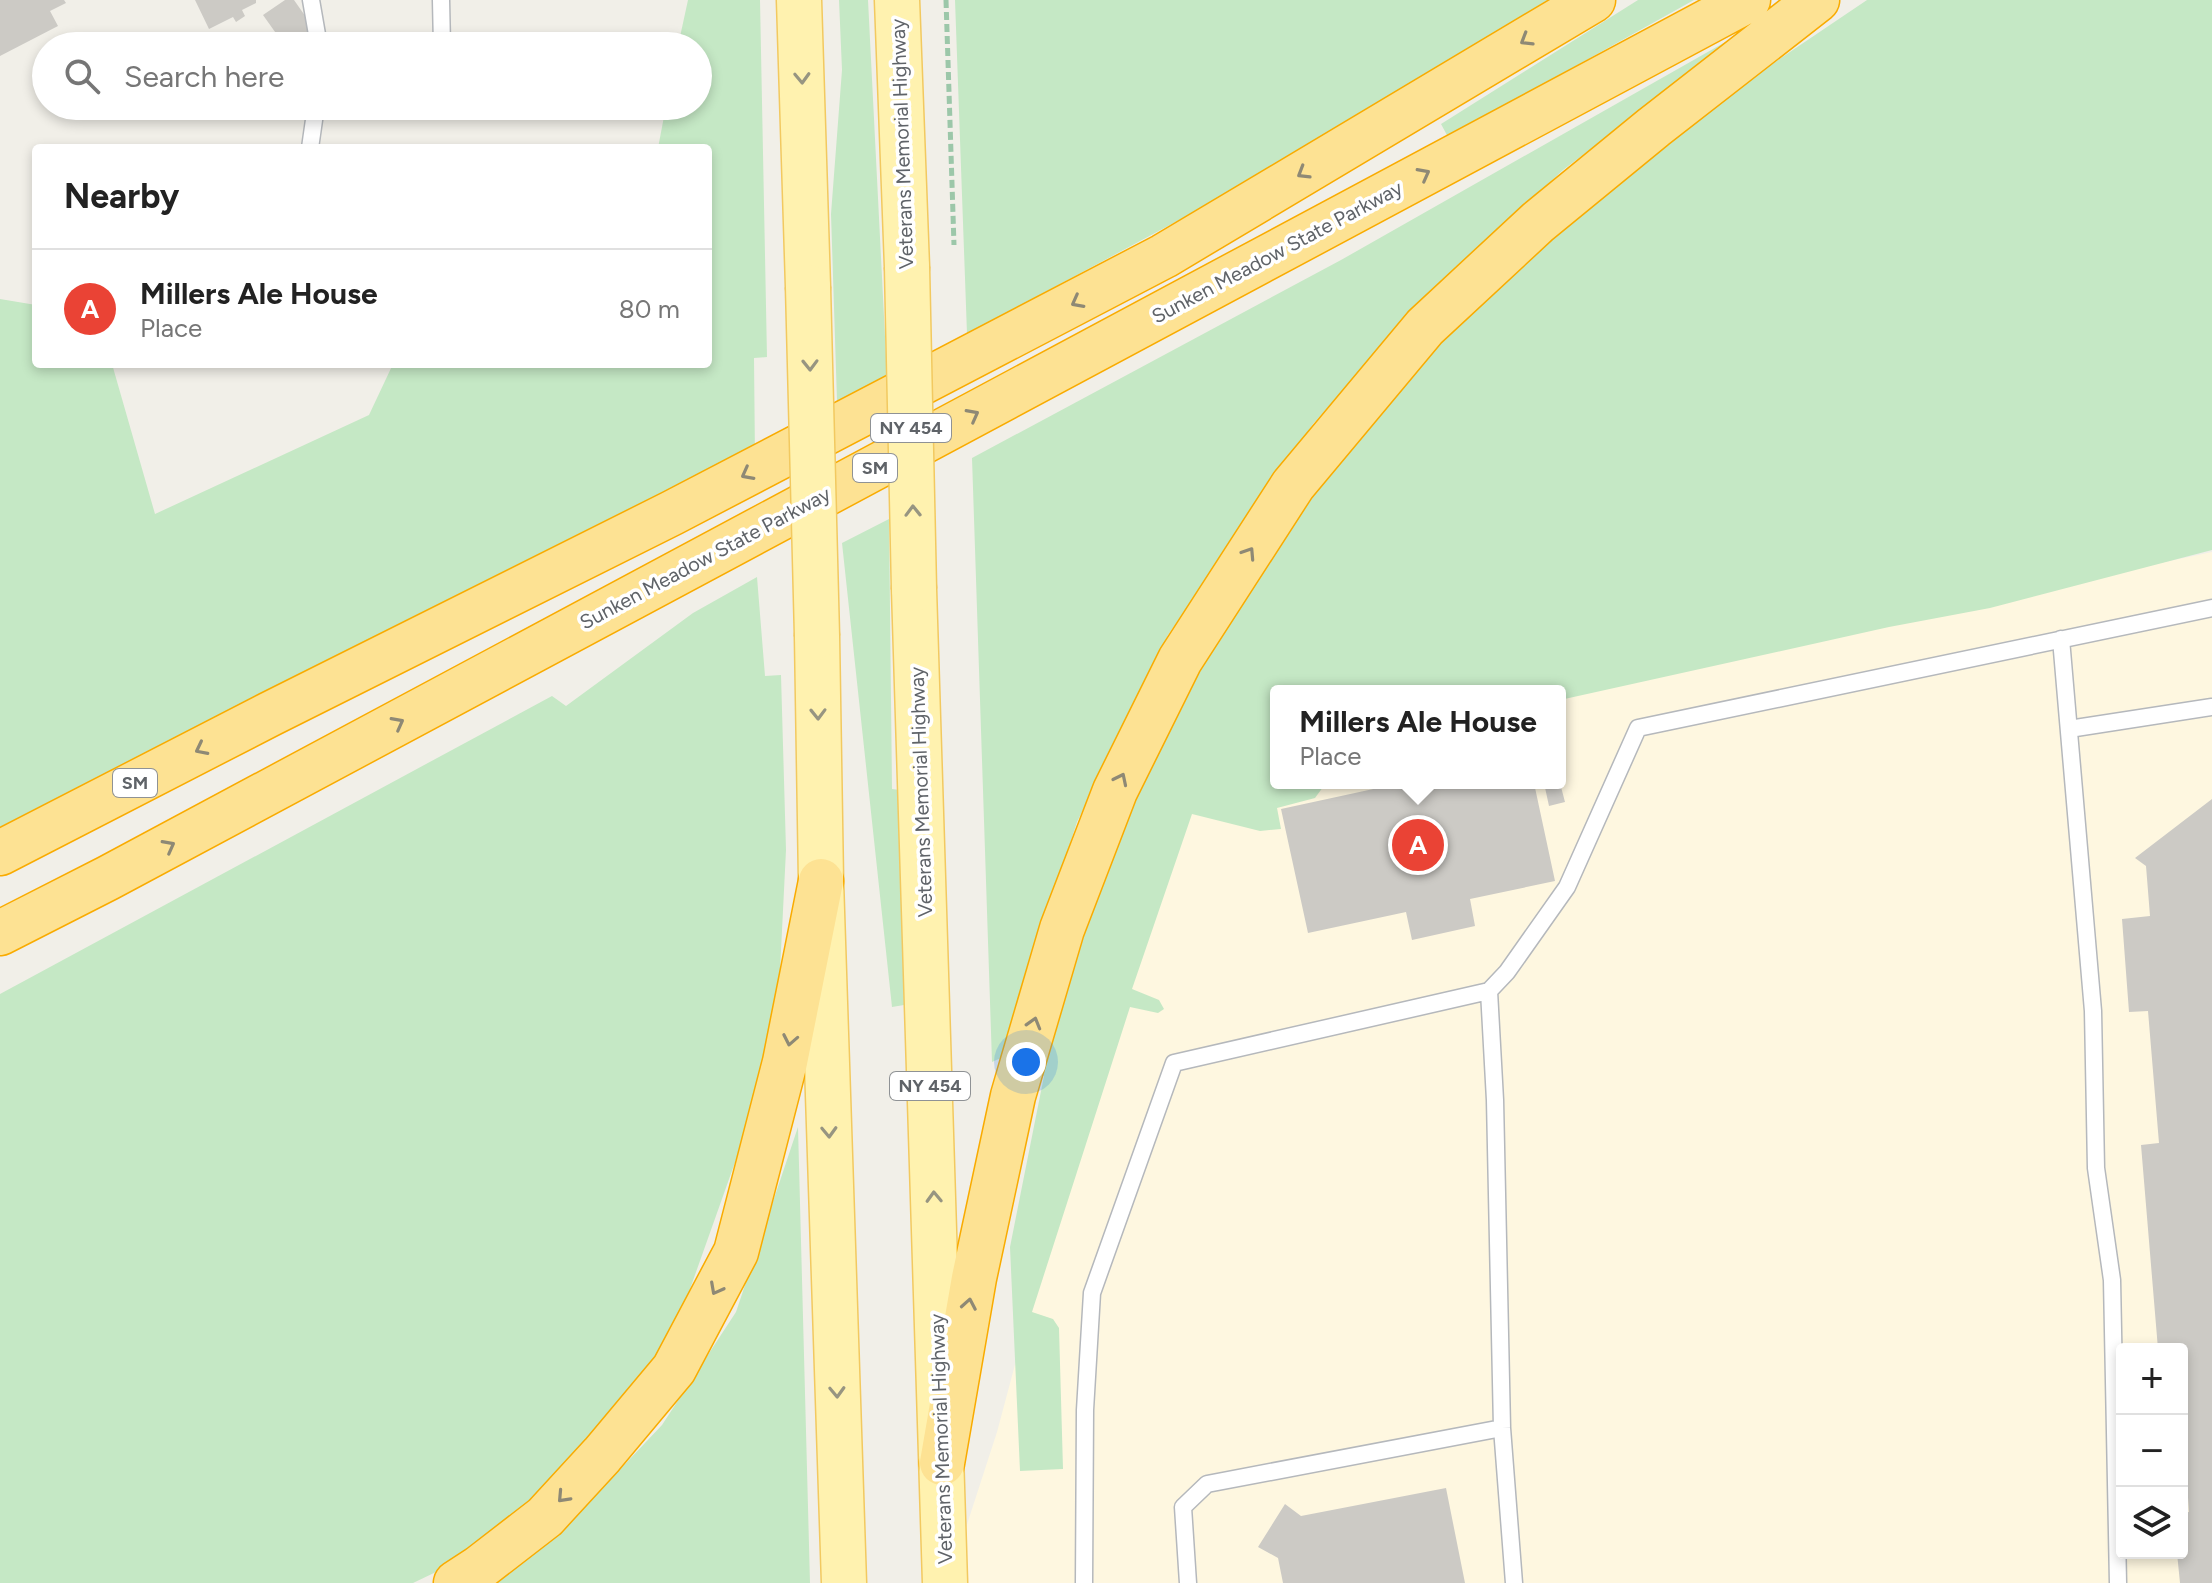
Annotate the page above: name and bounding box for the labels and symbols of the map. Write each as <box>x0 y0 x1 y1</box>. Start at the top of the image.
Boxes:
street label: Veterans Memorial Highway <box>886 18 918 270</box>
one-way arrow <box>1520 30 1535 46</box>
one-way arrow <box>793 72 810 85</box>
one-way arrow <box>1297 163 1312 179</box>
one-way arrow <box>1416 168 1430 183</box>
street label: Sunken Meadow State Parkway <box>1148 175 1407 328</box>
one-way arrow <box>1070 292 1085 307</box>
one-way arrow <box>801 359 818 372</box>
one-way arrow <box>964 410 979 425</box>
road number: NY 454 <box>871 414 951 442</box>
road number: SM <box>853 454 897 482</box>
one-way arrow <box>741 465 755 480</box>
street label: Sunken Meadow State Parkway <box>576 481 835 634</box>
one-way arrow <box>904 504 921 517</box>
one-way arrow <box>1240 547 1255 562</box>
street label: Veterans Memorial Highway <box>905 666 937 918</box>
one-way arrow <box>809 708 827 721</box>
one-way arrow <box>389 717 404 732</box>
one-way arrow <box>194 740 209 755</box>
road number: SM <box>113 769 157 797</box>
one-way arrow <box>1111 772 1127 787</box>
pin: A <box>1392 815 1444 875</box>
one-way arrow <box>160 840 175 855</box>
one-way arrow <box>1025 1017 1041 1031</box>
one-way arrow <box>782 1033 799 1047</box>
your location <box>1006 1042 1046 1082</box>
road number: NY 454 <box>890 1072 970 1100</box>
one-way arrow <box>821 1126 838 1139</box>
one-way arrow <box>925 1190 942 1203</box>
one-way arrow <box>711 1280 726 1295</box>
one-way arrow <box>960 1297 977 1310</box>
street label: Veterans Memorial Highway <box>925 1313 957 1565</box>
one-way arrow <box>829 1386 846 1399</box>
one-way arrow <box>558 1488 573 1502</box>

